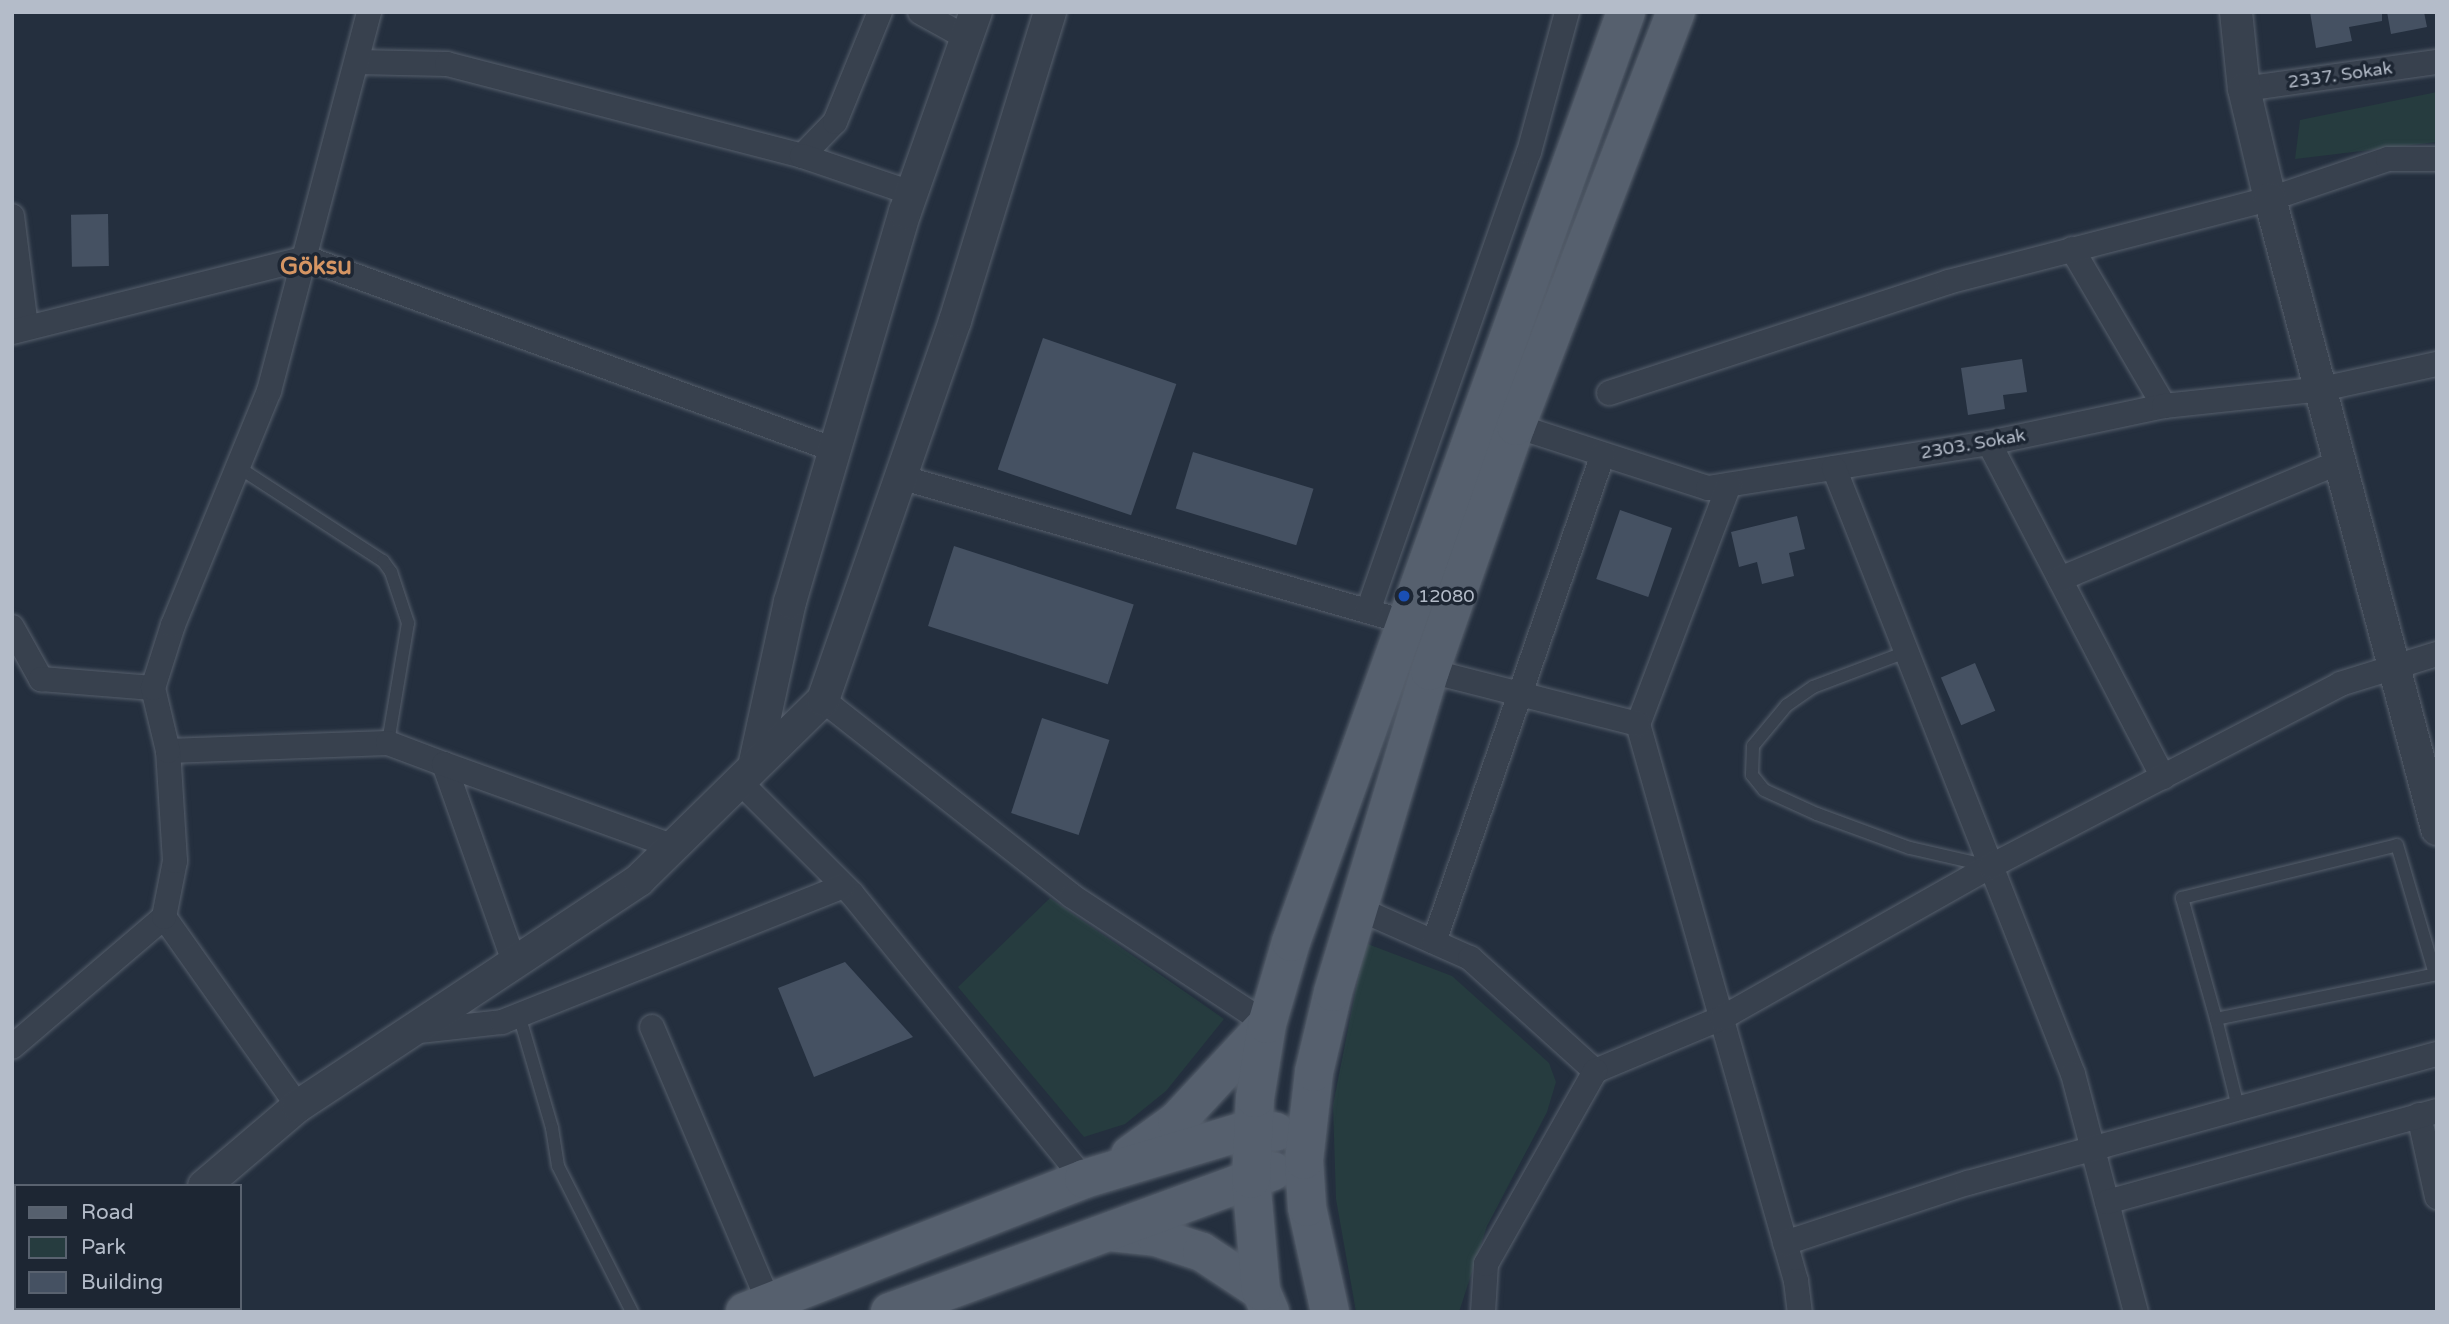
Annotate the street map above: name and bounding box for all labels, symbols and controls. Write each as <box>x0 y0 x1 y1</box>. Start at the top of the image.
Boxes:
street label: 2337. Sokak <box>2286 57 2394 93</box>
district label: Göksu <box>280 253 352 281</box>
street label: 2303. Sokak <box>1919 424 2027 464</box>
place label: 12080 <box>1418 585 1475 607</box>
marker: 12080 <box>1396 588 1412 604</box>
legend <box>14 1184 242 1310</box>
text: Road <box>81 1200 134 1225</box>
text: Park <box>81 1235 126 1260</box>
text: Building <box>81 1270 163 1295</box>

